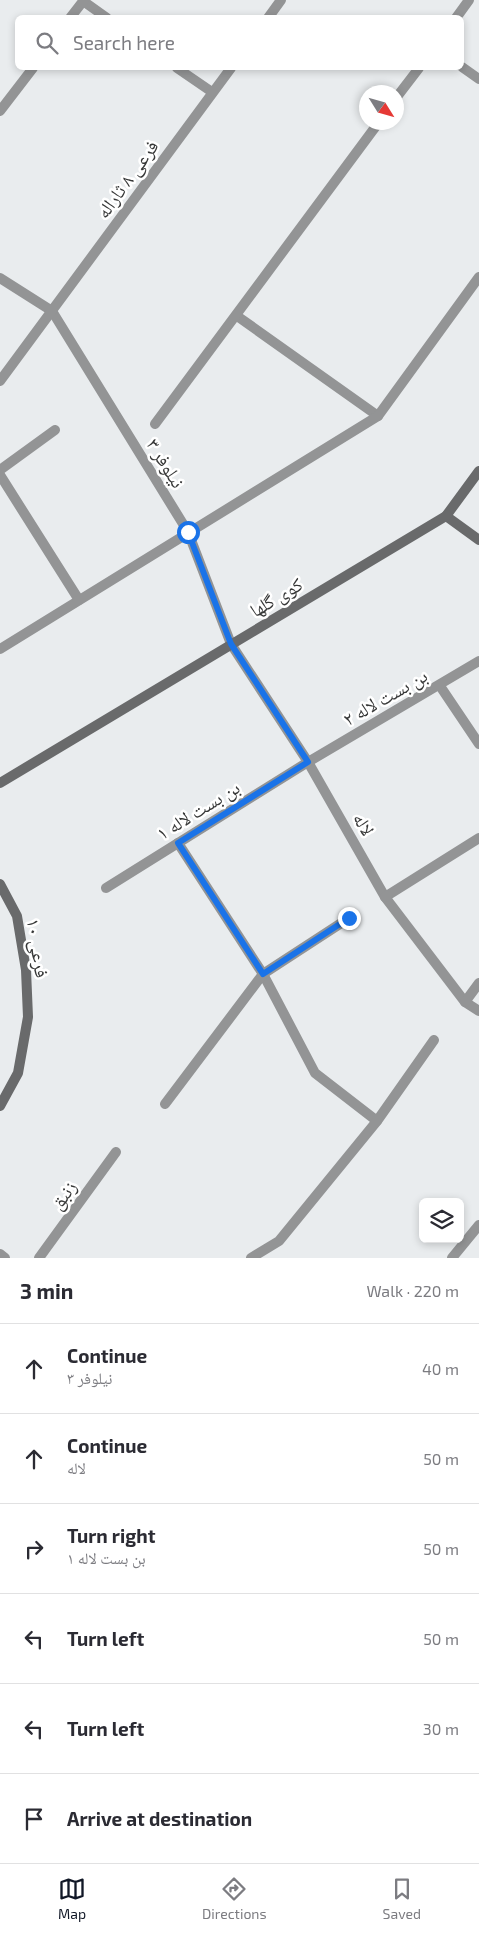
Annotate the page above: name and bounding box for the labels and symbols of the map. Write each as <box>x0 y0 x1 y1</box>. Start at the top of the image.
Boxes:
north arrow <box>359 85 404 130</box>
street label: فرعی ۸ ثاراله <box>91 135 163 223</box>
street label: نیلوفر ۳ <box>142 434 190 492</box>
route start <box>177 521 200 544</box>
street label: کوی گلها <box>245 572 307 622</box>
street label: بن بست لاله ۲ <box>339 663 431 731</box>
street label: بن بست لاله ۱ <box>152 775 244 845</box>
street label: لاله <box>349 808 380 839</box>
route end <box>338 907 361 930</box>
street label: فرعی ۱۰ <box>21 917 55 979</box>
street label: زنبق <box>44 1176 82 1214</box>

